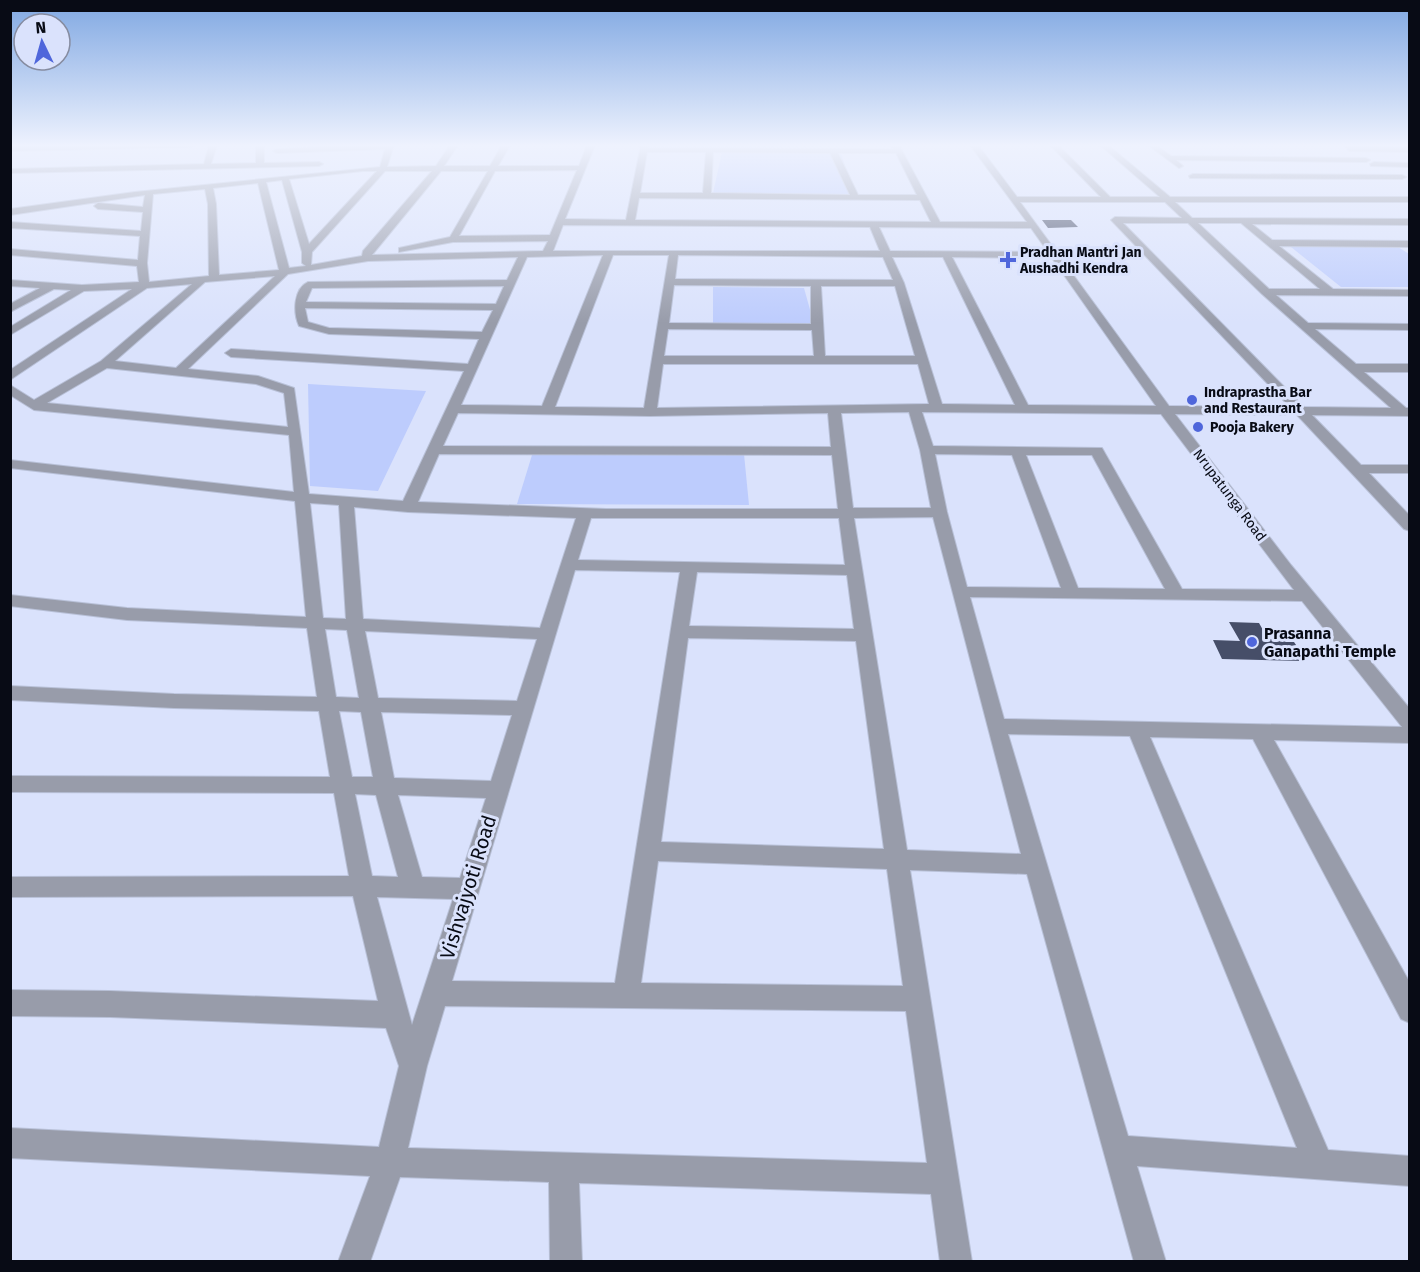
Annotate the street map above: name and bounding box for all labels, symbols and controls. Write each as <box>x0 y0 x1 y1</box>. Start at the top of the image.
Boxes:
north arrow <box>12 12 72 72</box>
text: N <box>35 18 47 37</box>
place label: Pradhan Mantri Jan Aushadhi Kendra <box>1019 244 1142 277</box>
marker: Pradhan Mantri Jan Aushadhi Kendra <box>1001 253 1015 267</box>
place label: Indraprastha Bar and Restaurant <box>1204 384 1312 417</box>
marker: Indraprastha Bar and Restaurant <box>1185 393 1199 407</box>
place label: Pooja Bakery <box>1210 419 1294 436</box>
marker: Pooja Bakery <box>1191 420 1205 434</box>
street label: Nrupatunga Road <box>1189 446 1270 545</box>
place label: Prasanna Ganapathi Temple <box>1264 624 1396 661</box>
marker: Prasanna Ganapathi Temple <box>1245 635 1259 649</box>
street label: Vishvajyoti Road <box>435 812 501 962</box>

